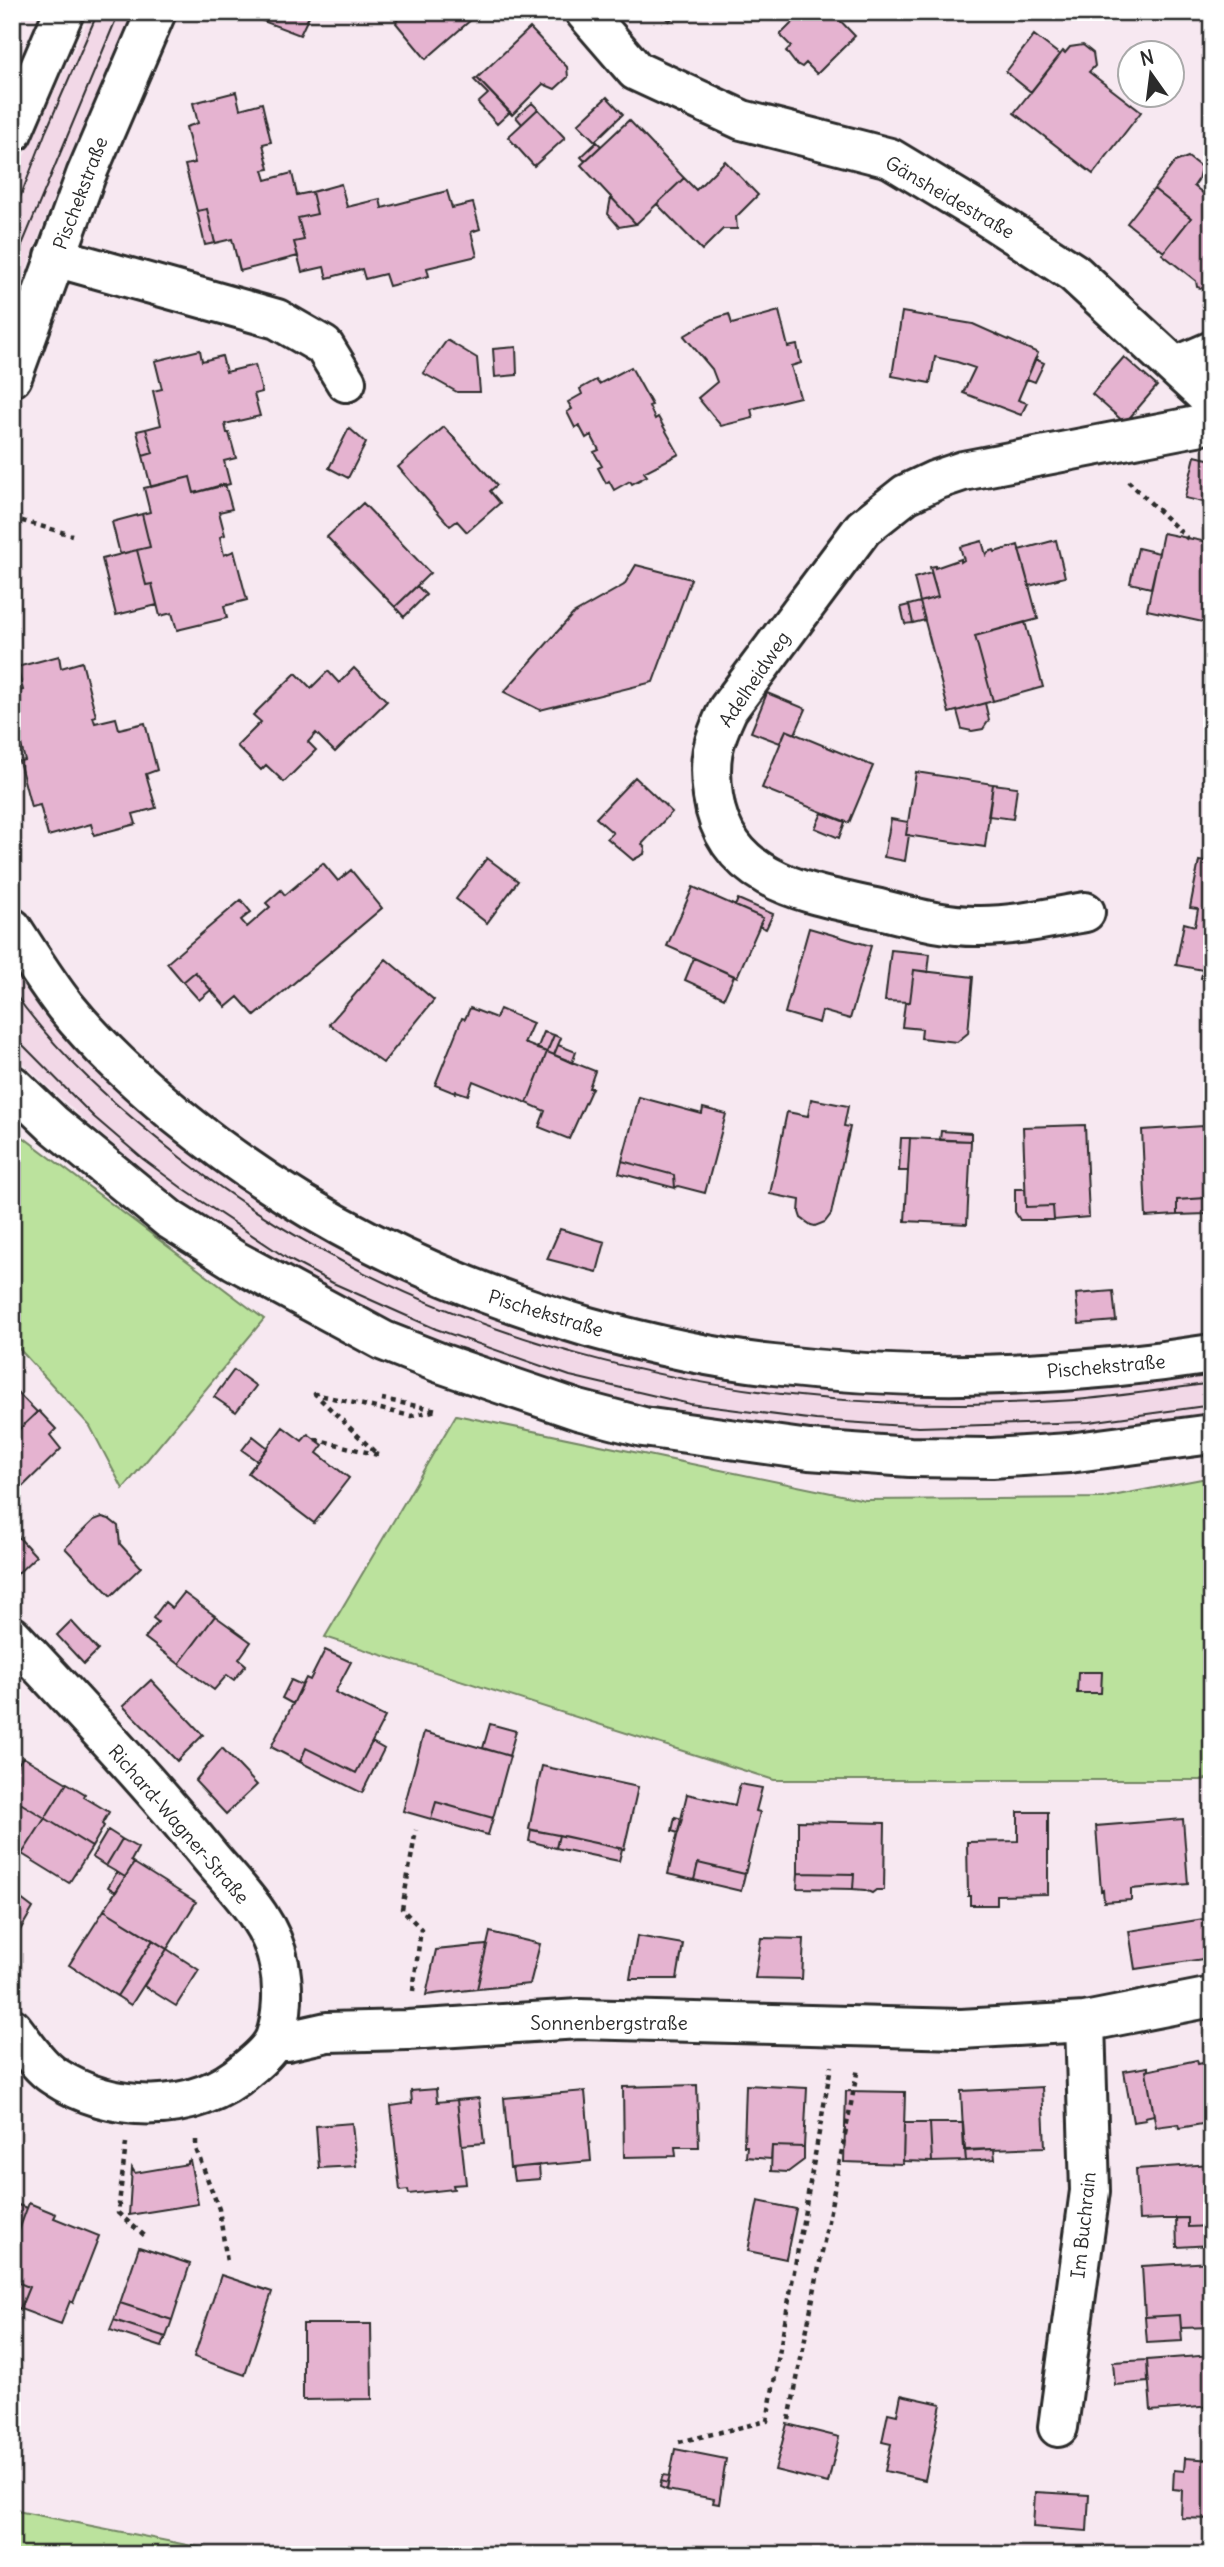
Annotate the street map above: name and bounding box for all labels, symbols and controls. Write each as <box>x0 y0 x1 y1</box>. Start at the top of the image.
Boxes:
north arrow <box>1116 38 1186 108</box>
text: N <box>1138 44 1156 71</box>
street label: Pischekstraße <box>47 133 113 253</box>
street label: Gänsheidestraße <box>881 150 1019 244</box>
street label: Adelheidweg <box>713 627 795 731</box>
street label: Pischekstraße <box>486 1284 606 1342</box>
street label: Pischekstraße <box>1046 1349 1166 1383</box>
street label: Richard-Wagner-Straße <box>103 1740 255 1908</box>
street label: Sonnenbergstraße <box>530 2011 688 2035</box>
street label: Im Buchrain <box>1065 2170 1101 2280</box>

